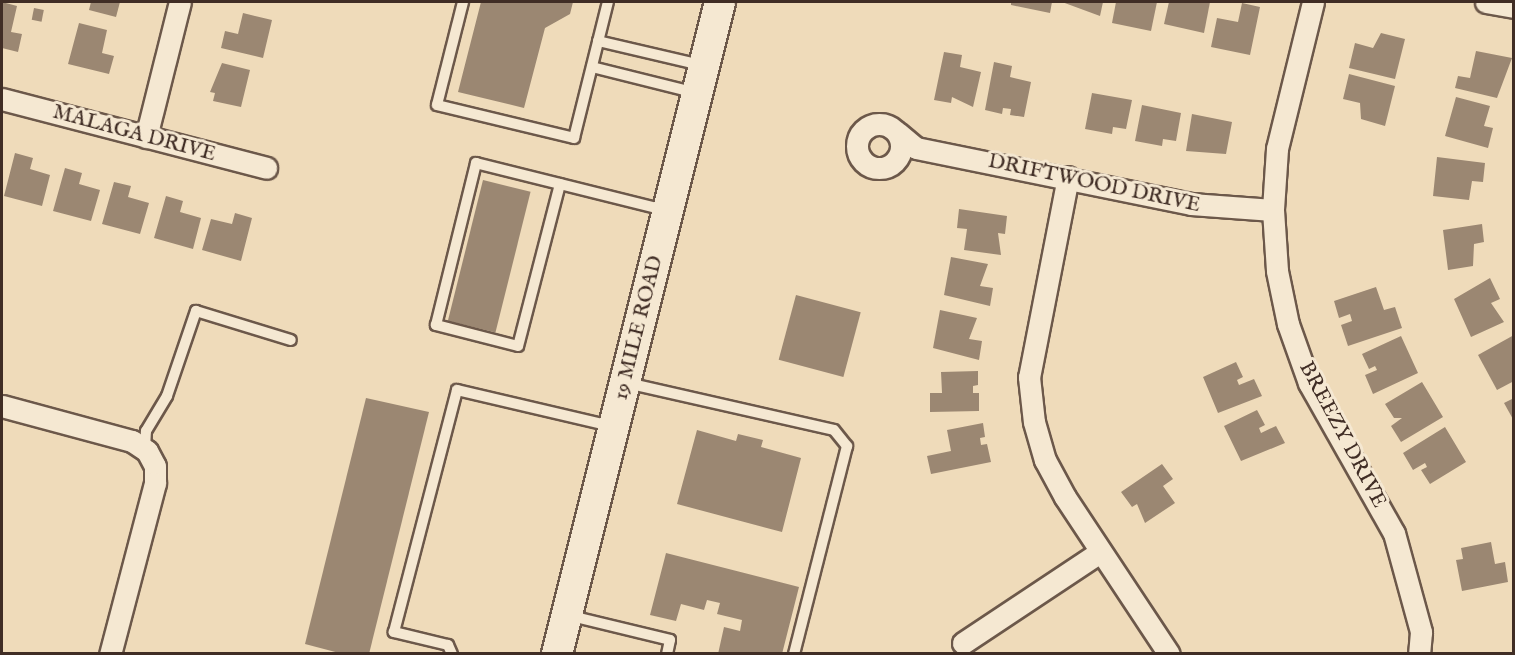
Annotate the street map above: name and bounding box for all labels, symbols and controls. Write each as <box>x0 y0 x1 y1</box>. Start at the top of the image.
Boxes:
street label: MALAGA DRIVE <box>50 100 218 168</box>
street label: DRIFTWOOD DRIVE <box>986 149 1202 219</box>
street label: 19 MILE ROAD <box>609 253 669 403</box>
street label: BREEZY DRIVE <box>1293 358 1391 512</box>

